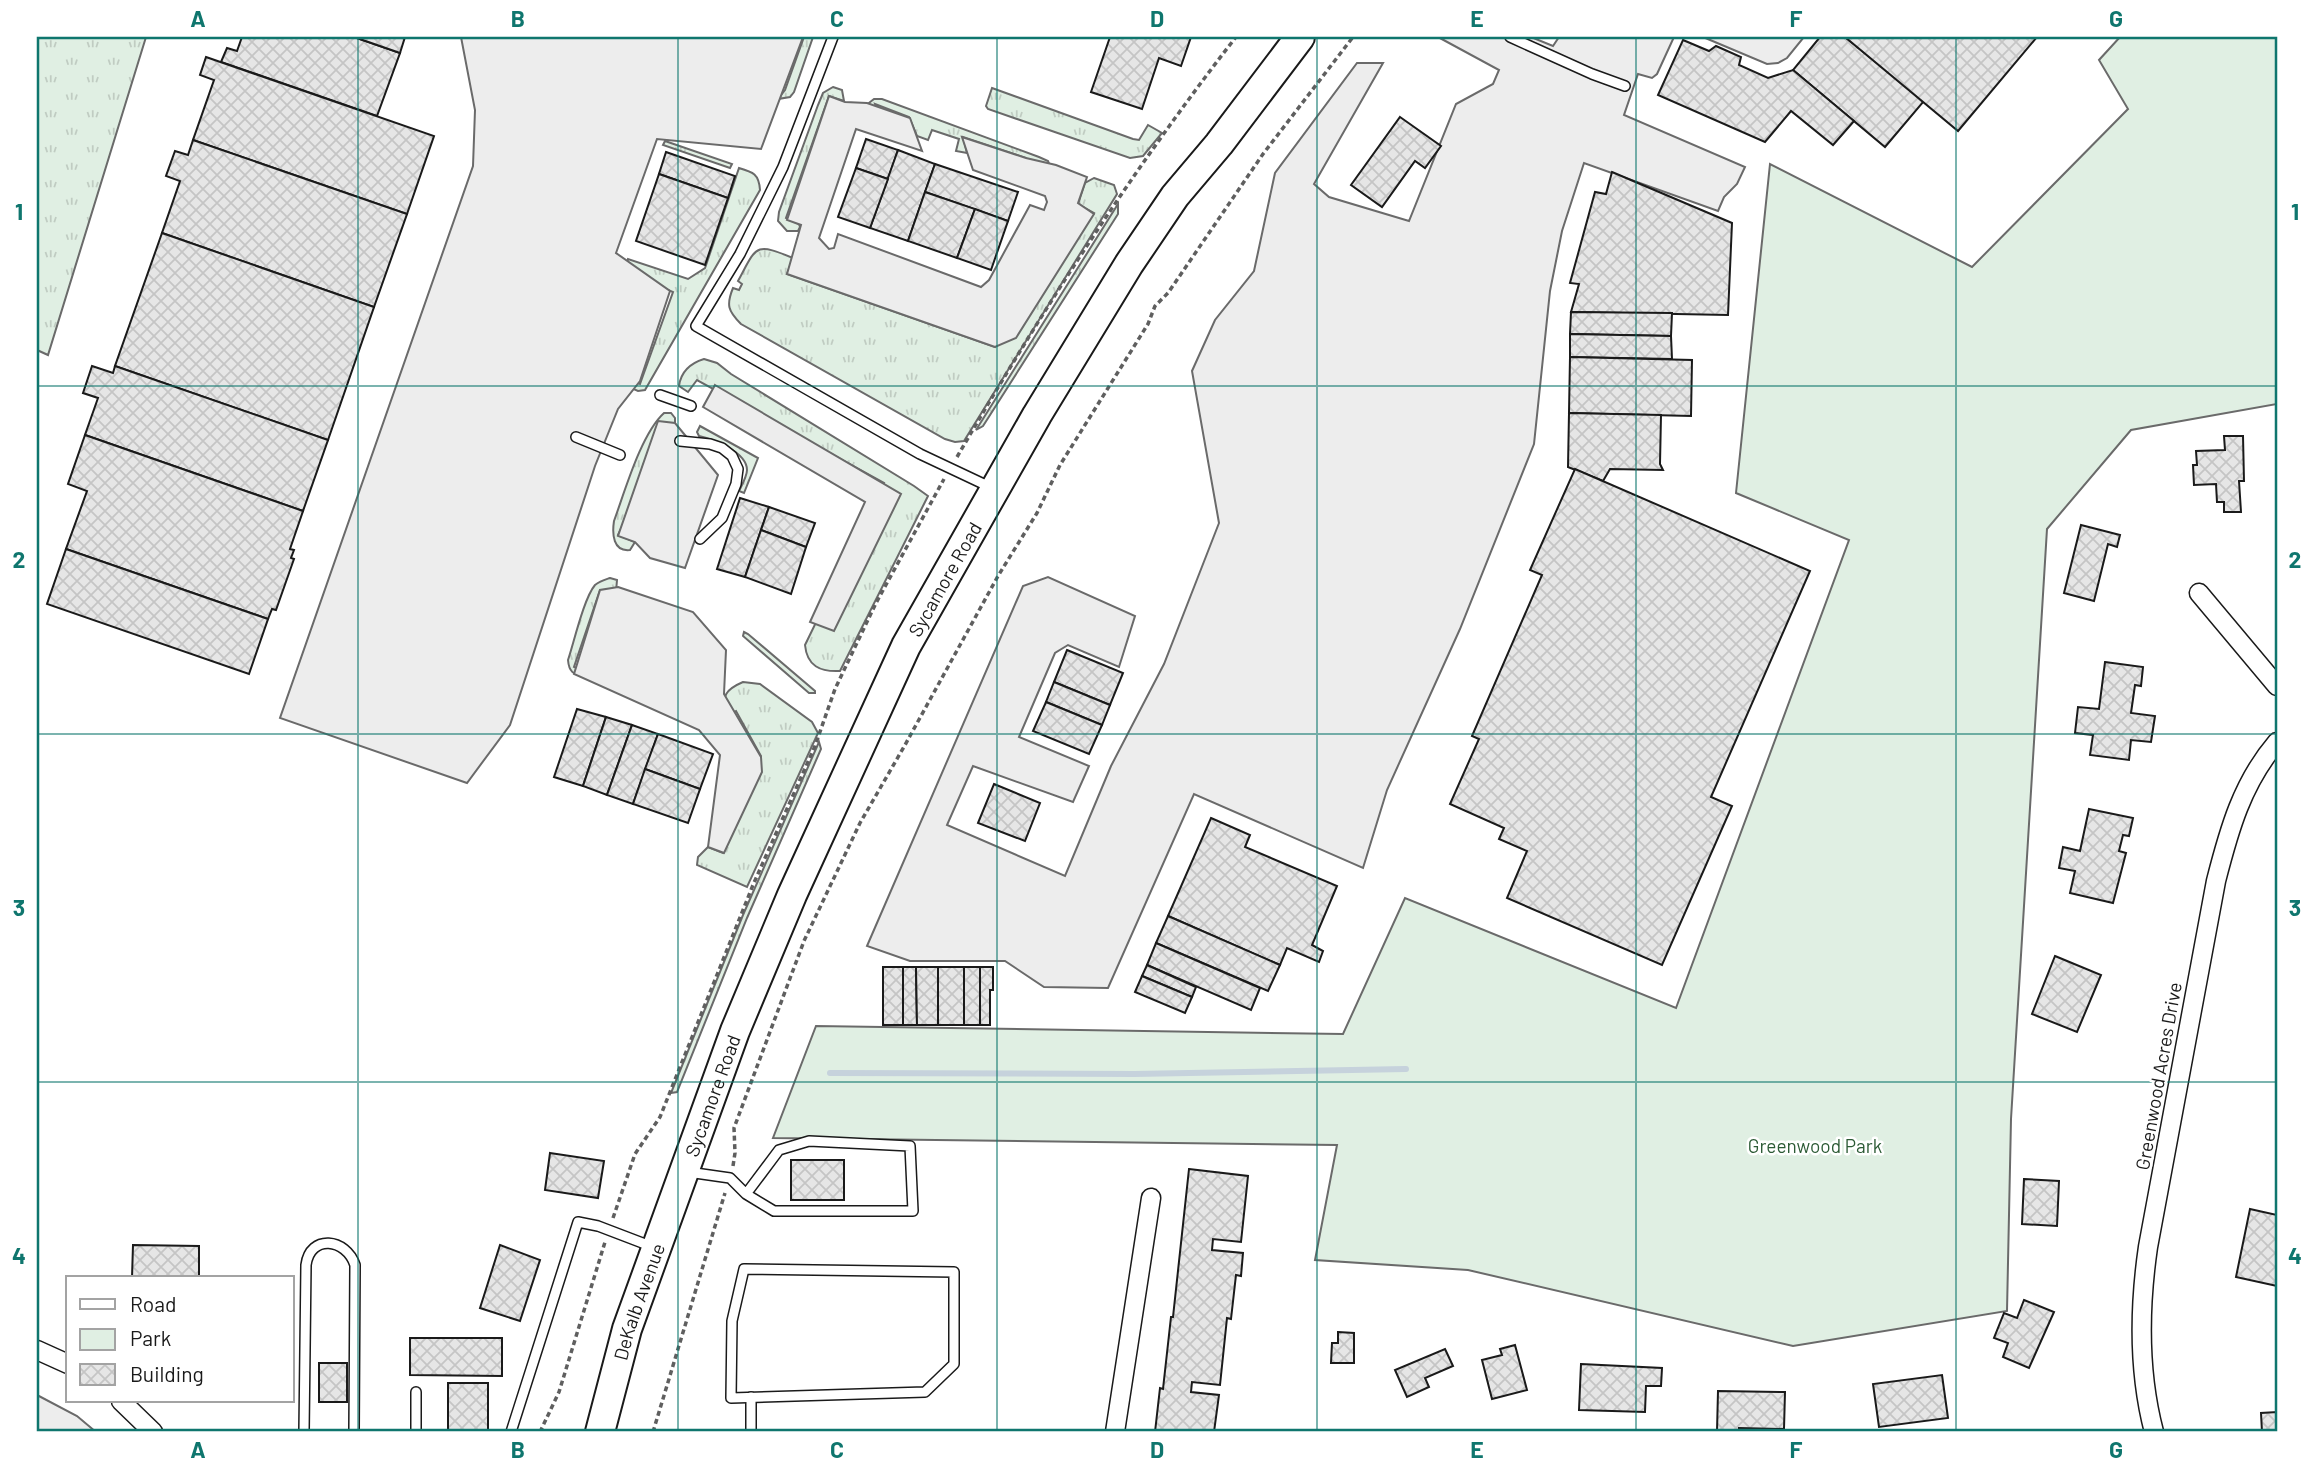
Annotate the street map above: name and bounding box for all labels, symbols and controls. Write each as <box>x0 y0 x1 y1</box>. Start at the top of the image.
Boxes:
text: A <box>190 4 206 32</box>
text: B <box>511 4 525 32</box>
text: C <box>830 4 844 32</box>
text: D <box>1150 4 1164 32</box>
text: E <box>1470 4 1484 32</box>
text: F <box>1790 4 1803 32</box>
text: G <box>2109 4 2123 32</box>
text: 1 <box>15 197 23 225</box>
text: 1 <box>2291 197 2299 225</box>
street label: Sycamore Road <box>903 518 986 640</box>
text: 2 <box>13 545 25 573</box>
text: 2 <box>2289 545 2301 573</box>
text: 3 <box>13 893 25 921</box>
text: 3 <box>2289 893 2301 921</box>
street label: Greenwood Acres Drive <box>2130 980 2186 1172</box>
street label: Sycamore Road <box>679 1031 744 1159</box>
park label: Greenwood Park <box>1748 1134 1882 1157</box>
street label: DeKalb Avenue <box>608 1240 669 1362</box>
text: 4 <box>12 1241 26 1269</box>
text: 4 <box>2288 1241 2302 1269</box>
legend <box>66 1276 294 1402</box>
text: Road <box>130 1291 176 1316</box>
text: Park <box>130 1325 171 1350</box>
text: Building <box>130 1361 204 1386</box>
text: A <box>190 1435 206 1463</box>
text: B <box>511 1435 525 1463</box>
text: C <box>830 1435 844 1463</box>
text: D <box>1150 1435 1164 1463</box>
text: E <box>1470 1435 1484 1463</box>
text: F <box>1790 1435 1803 1463</box>
text: G <box>2109 1435 2123 1463</box>

